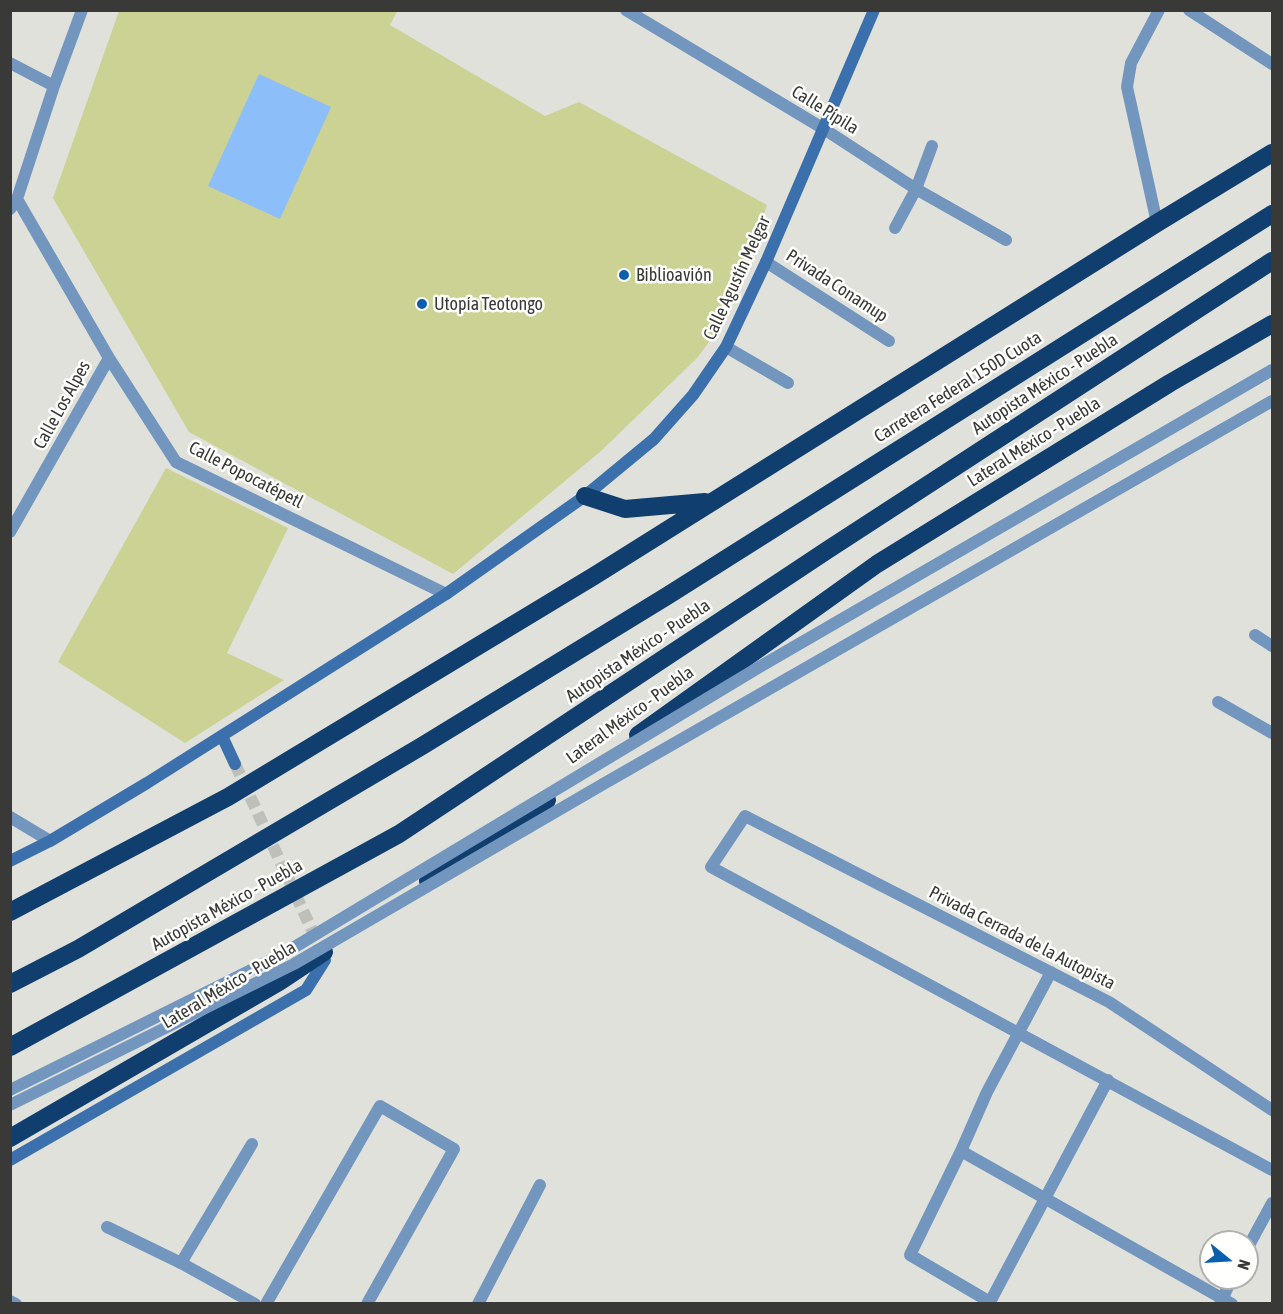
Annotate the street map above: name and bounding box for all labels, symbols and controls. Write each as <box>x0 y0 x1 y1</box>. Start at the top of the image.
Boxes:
street label: Calle Pípila <box>788 81 862 139</box>
street label: Calle Agustín Melgar <box>699 213 775 343</box>
street label: Privada Conamup <box>782 245 892 327</box>
place label: Biblioavión <box>636 264 712 286</box>
marker: Biblioavión <box>617 268 631 282</box>
place label: Utopía Teotongo <box>434 293 543 315</box>
marker: Utopía Teotongo <box>415 297 429 311</box>
street label: Carretera Federal 150D Cuota <box>870 327 1046 447</box>
street label: Autopista México - Puebla <box>968 329 1122 439</box>
street label: Calle Los Alpes <box>29 357 95 453</box>
street label: Lateral México - Puebla <box>964 392 1104 492</box>
street label: Calle Popocatépetl <box>185 437 307 513</box>
street label: Autopista México - Puebla <box>562 595 714 707</box>
street label: Lateral México - Puebla <box>562 661 698 769</box>
street label: Autopista México - Puebla <box>148 854 306 956</box>
street label: Privada Cerrada de la Autopista <box>925 882 1119 994</box>
street label: Lateral México - Puebla <box>158 936 300 1034</box>
north arrow <box>1199 1230 1259 1290</box>
text: N <box>1234 1258 1254 1272</box>

